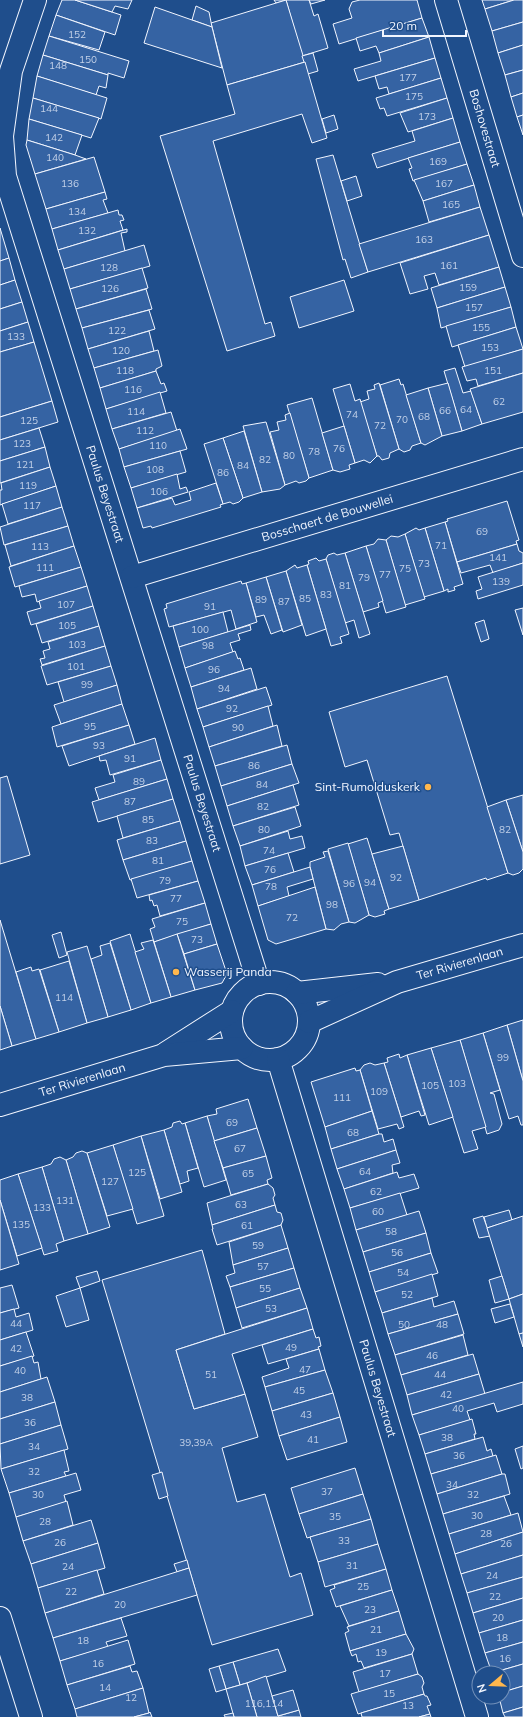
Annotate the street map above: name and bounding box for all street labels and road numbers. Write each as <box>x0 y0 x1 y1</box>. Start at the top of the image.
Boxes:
street label: Boshovestraat <box>466 87 504 169</box>
street label: Paulus Beyestraat <box>83 443 128 544</box>
street label: Bosschaert de Bouwellei <box>260 491 395 544</box>
street label: Paulus Beyestraat <box>180 752 225 853</box>
street label: Ter Rivierenlaan <box>415 943 505 983</box>
street label: Ter Rivierenlaan <box>37 1059 127 1100</box>
street label: Paulus Beyestraat <box>356 1338 400 1439</box>

